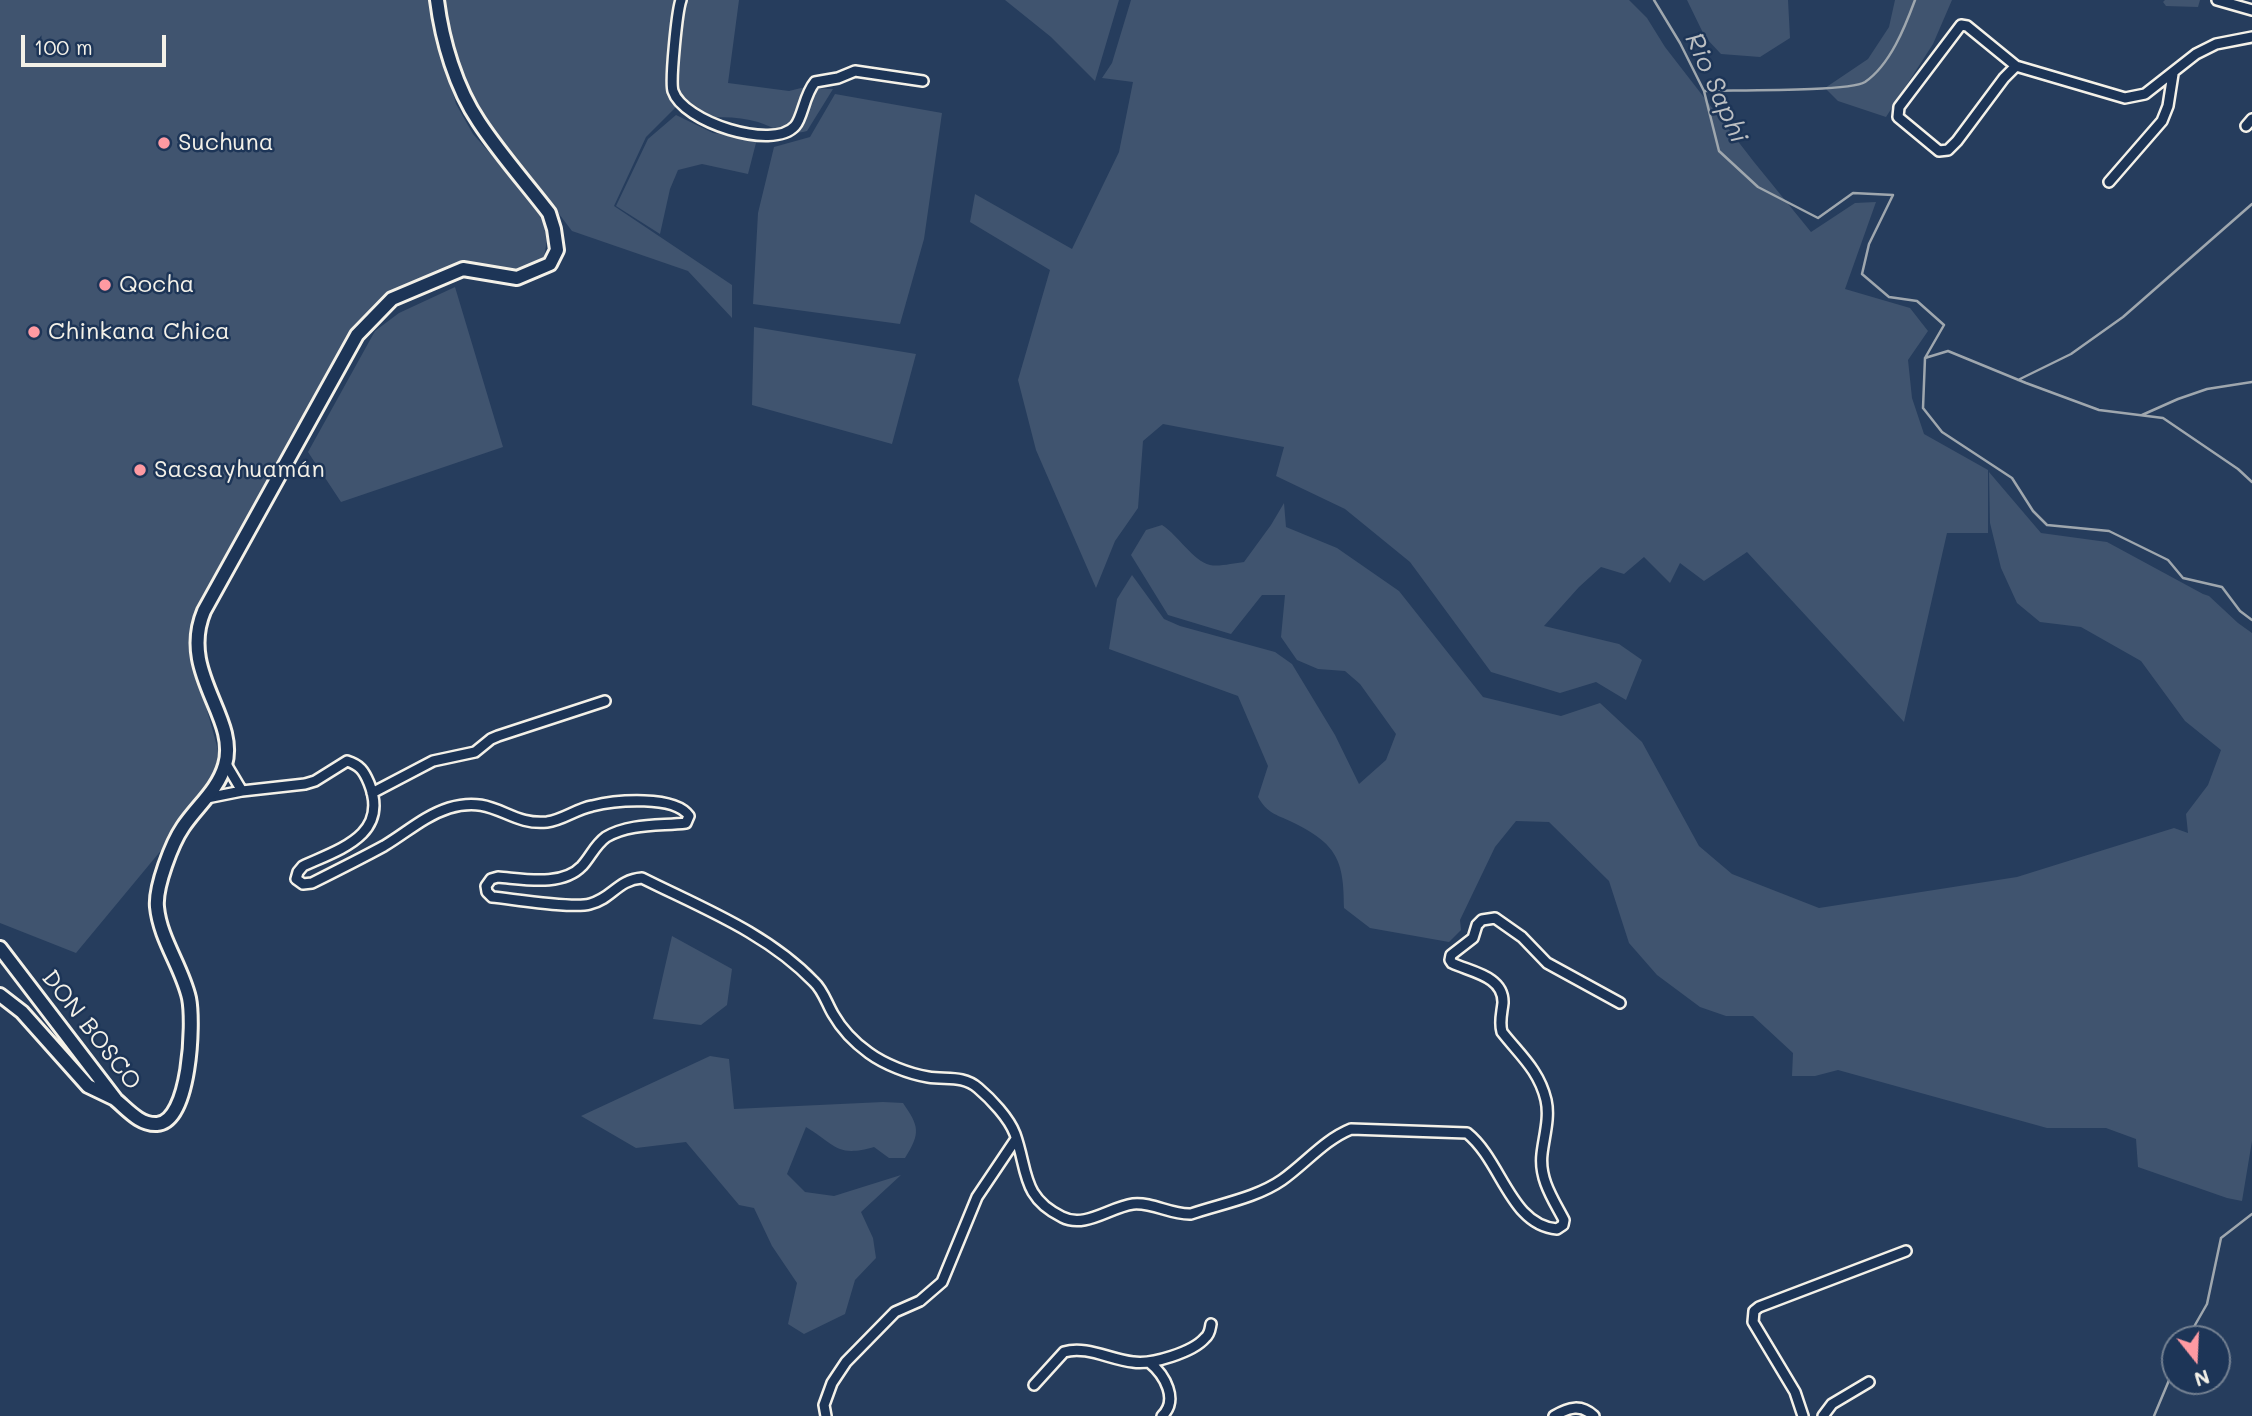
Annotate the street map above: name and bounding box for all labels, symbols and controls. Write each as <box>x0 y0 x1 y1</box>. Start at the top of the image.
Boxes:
scale bar <box>24 21 170 65</box>
water label: Rio Saphi <box>1678 28 1754 148</box>
text: 100 m <box>34 33 93 60</box>
place label: Suchuna <box>178 129 274 157</box>
marker: Suchuna <box>156 135 172 151</box>
place label: Qocha <box>119 271 195 299</box>
marker: Qocha <box>97 277 113 293</box>
place label: Chinkana Chica <box>48 318 230 346</box>
marker: Chinkana Chica <box>26 324 42 340</box>
place label: Sacsayhuamán <box>154 456 325 484</box>
marker: Sacsayhuamán <box>132 462 148 478</box>
street label: DON BOSCO <box>35 964 147 1096</box>
north arrow <box>2161 1325 2231 1395</box>
text: N <box>2191 1364 2213 1393</box>

